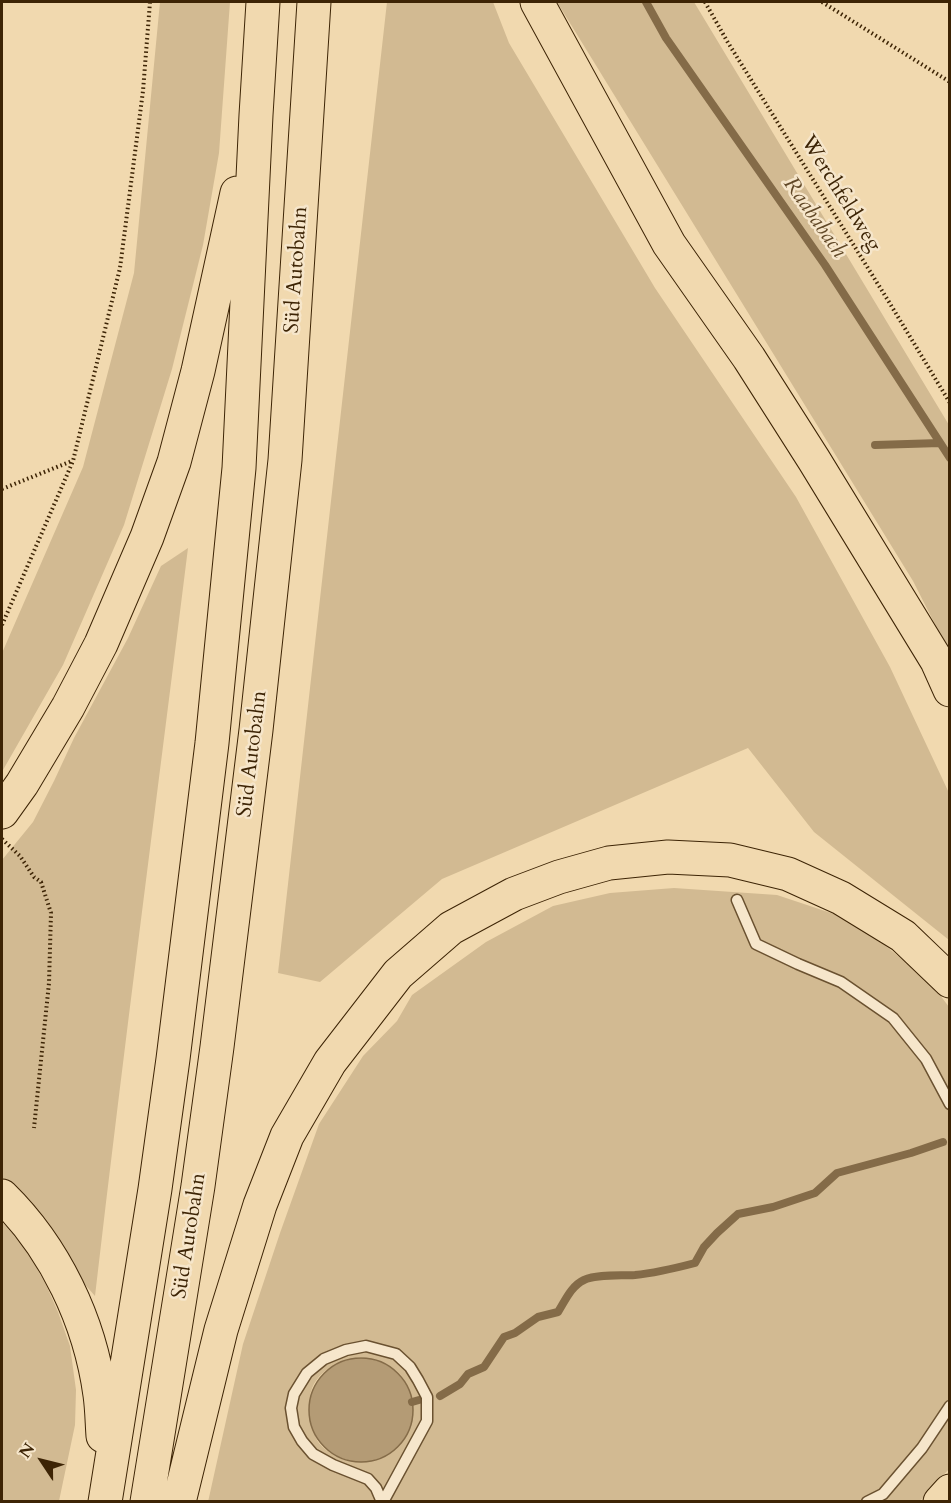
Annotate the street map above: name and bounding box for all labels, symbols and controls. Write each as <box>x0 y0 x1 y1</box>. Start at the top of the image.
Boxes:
street label: Werchfeldweg <box>794 131 886 257</box>
water label: Raababach <box>777 172 851 264</box>
street label: Süd Autobahn <box>280 206 314 334</box>
street label: Süd Autobahn <box>233 689 273 819</box>
street label: Süd Autobahn <box>168 1171 212 1301</box>
north arrow <box>12 1431 72 1491</box>
text: N <box>14 1439 40 1463</box>

